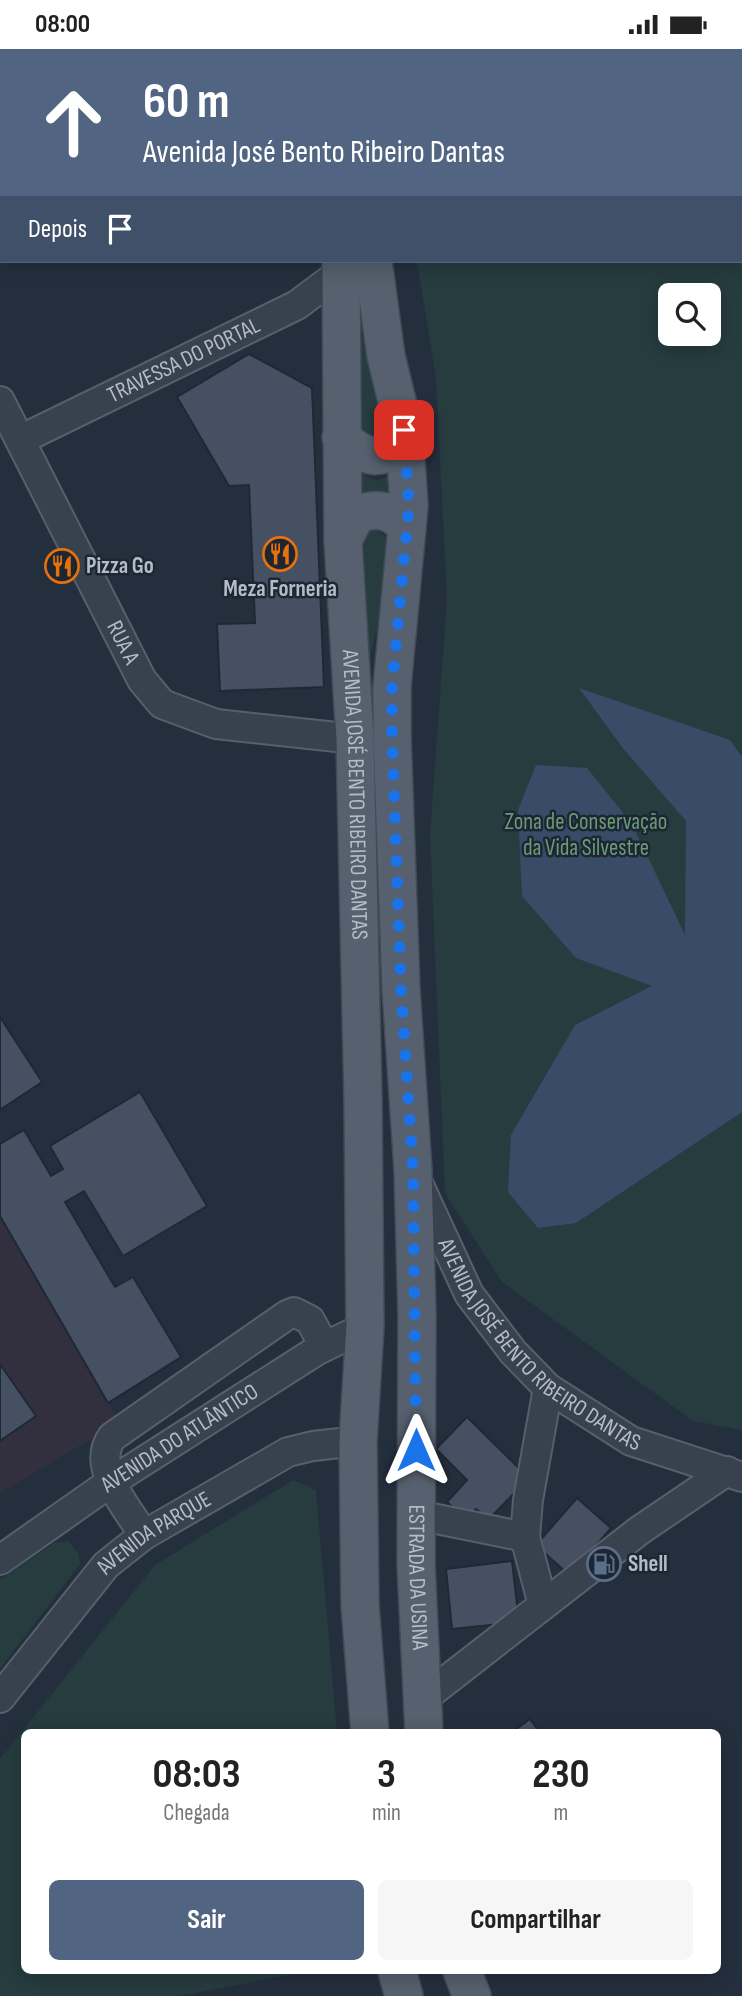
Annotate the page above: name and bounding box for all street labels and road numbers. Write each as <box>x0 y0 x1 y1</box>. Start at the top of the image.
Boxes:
street label: TRAVESSA DO PORTAL <box>103 311 265 409</box>
street label: RUA A <box>100 616 146 669</box>
street label: AVENIDA JOSÉ BENTO RIBEIRO DANTAS <box>336 648 373 940</box>
street label: AVENIDA JOSÉ BENTO RIBEIRO DANTAS <box>431 1233 644 1457</box>
street label: AVENIDA DO ATLÂNTICO <box>95 1378 263 1499</box>
street label: AVENIDA PARQUE <box>89 1485 216 1581</box>
street label: ESTRADA DA USINA <box>402 1505 434 1651</box>

